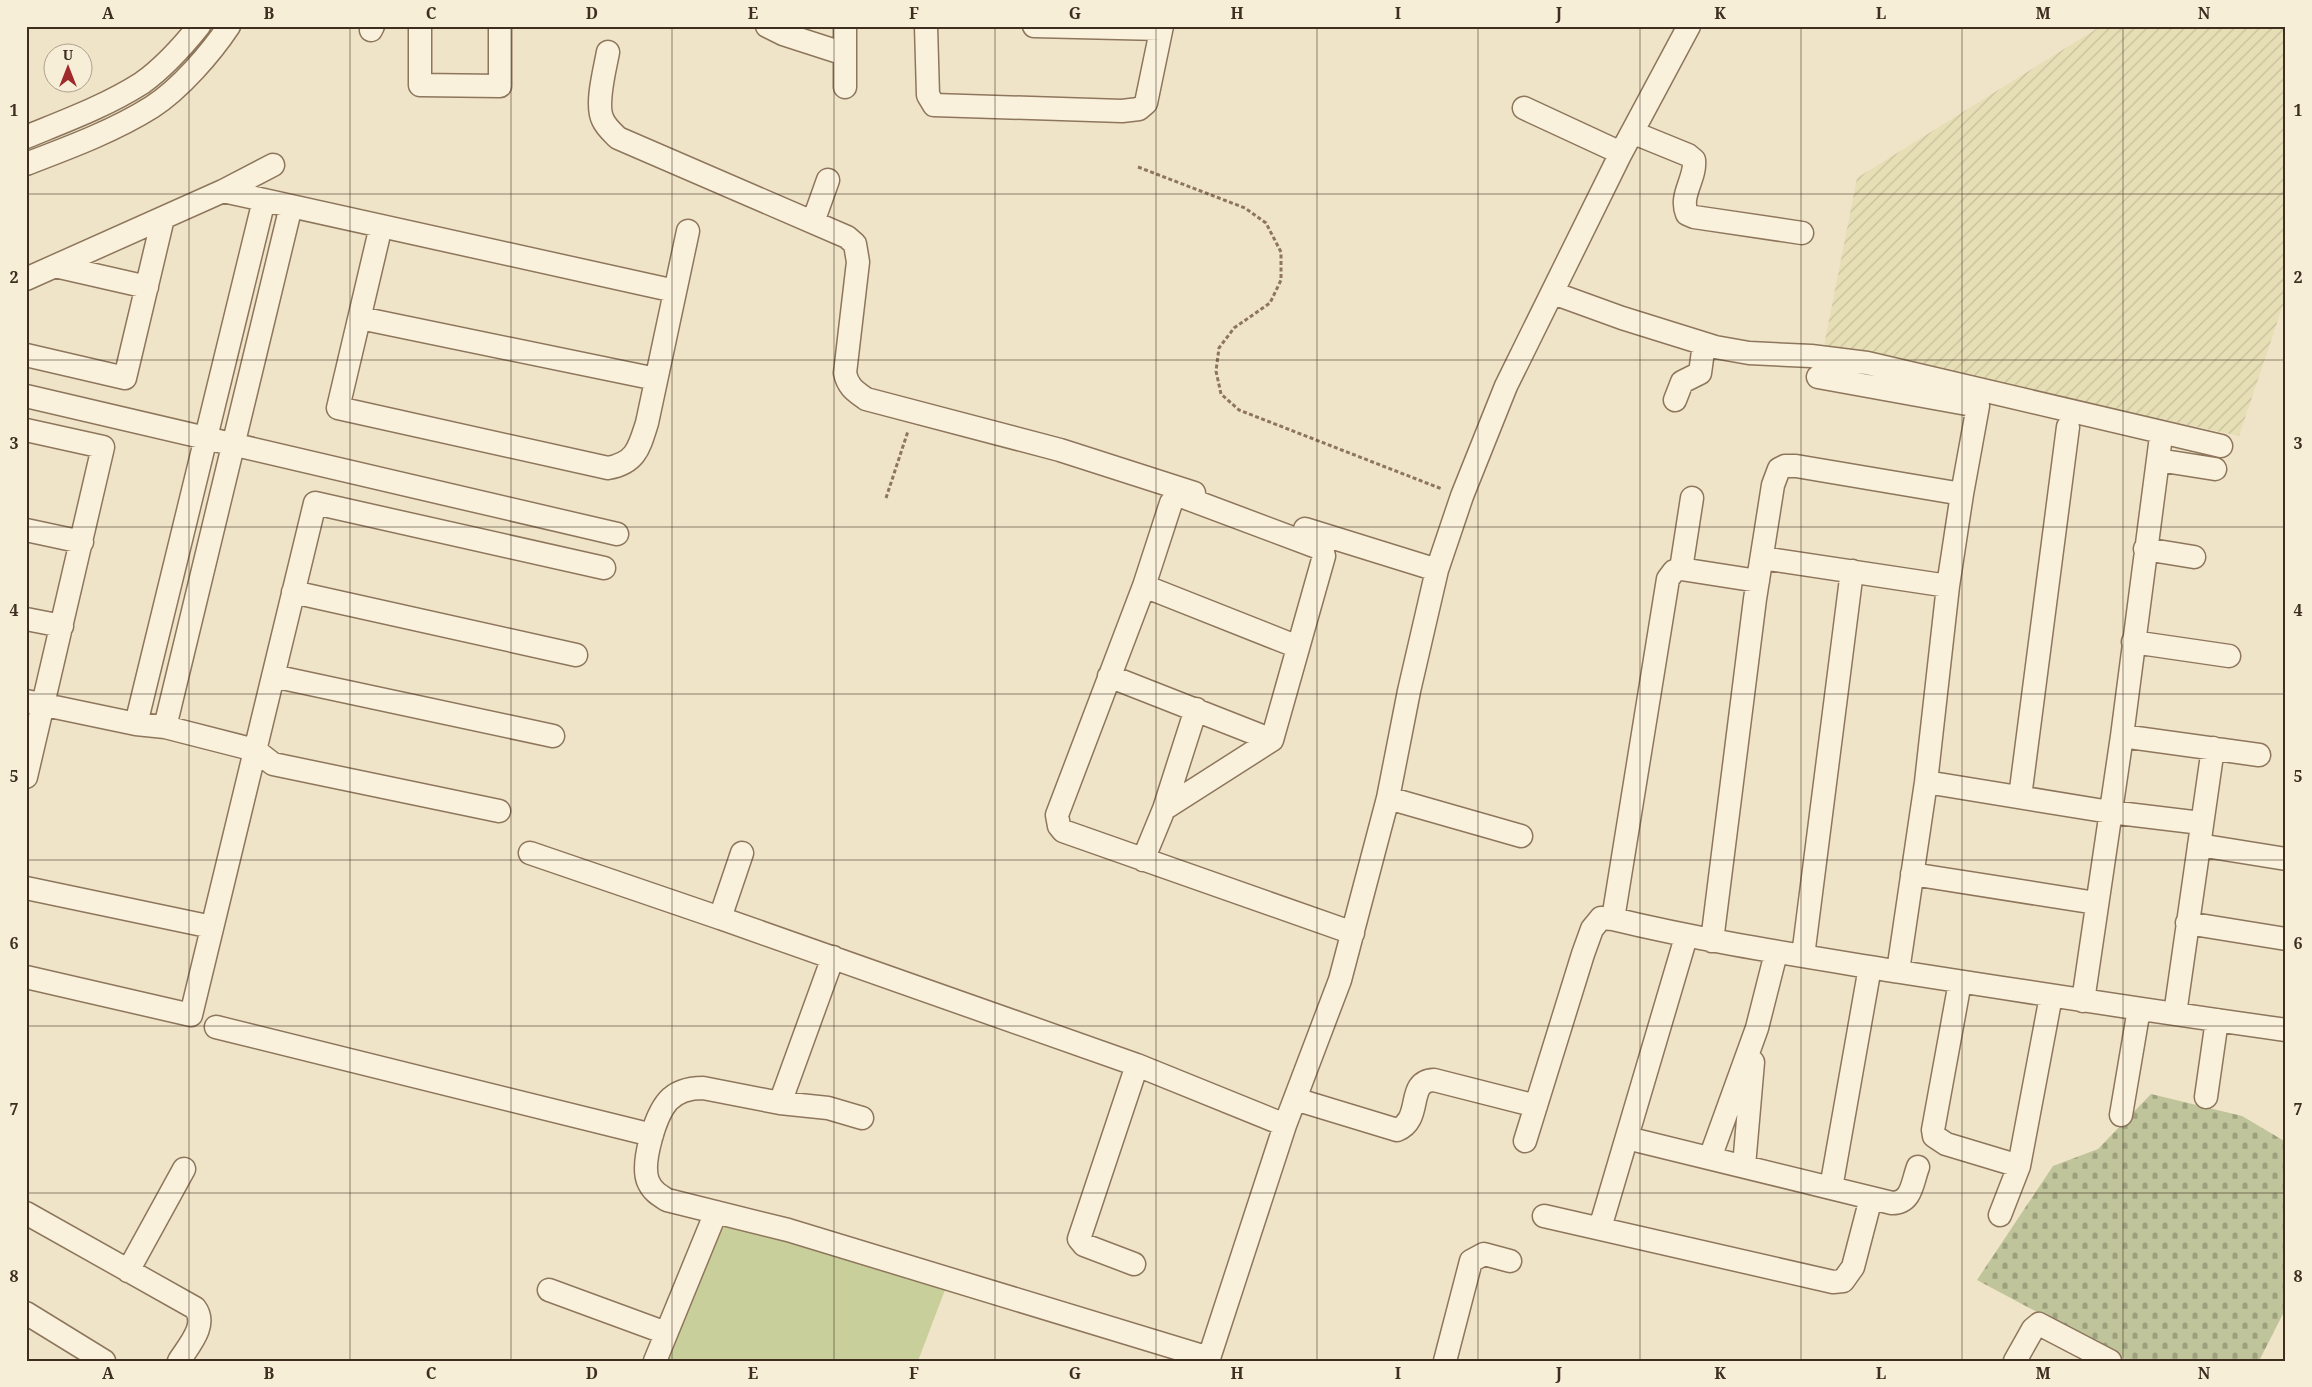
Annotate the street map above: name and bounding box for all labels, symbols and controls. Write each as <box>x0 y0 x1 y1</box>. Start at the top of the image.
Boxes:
text: A <box>102 2 115 24</box>
text: B <box>264 2 275 24</box>
text: C <box>426 2 437 24</box>
text: D <box>586 2 598 24</box>
text: E <box>748 2 758 24</box>
text: F <box>909 2 919 24</box>
text: G <box>1069 2 1081 24</box>
text: H <box>1230 2 1244 24</box>
text: I <box>1395 2 1401 24</box>
text: J <box>1555 2 1563 24</box>
text: K <box>1714 2 1726 24</box>
text: L <box>1876 2 1886 24</box>
text: M <box>2035 2 2051 24</box>
text: N <box>2198 2 2211 24</box>
north arrow <box>42 42 92 92</box>
text: U <box>63 45 74 64</box>
text: 1 <box>9 99 19 121</box>
text: 1 <box>2293 99 2303 121</box>
text: 2 <box>9 266 19 288</box>
text: 2 <box>2293 266 2303 288</box>
text: 3 <box>9 432 19 454</box>
text: 3 <box>2293 432 2303 454</box>
text: 4 <box>9 599 19 621</box>
text: 4 <box>2293 599 2303 621</box>
text: 5 <box>9 765 19 787</box>
text: 5 <box>2293 765 2303 787</box>
text: 6 <box>9 932 19 954</box>
text: 6 <box>2293 932 2303 954</box>
text: 7 <box>9 1098 19 1120</box>
text: 7 <box>2293 1098 2303 1120</box>
text: 8 <box>9 1265 19 1287</box>
text: 8 <box>2293 1265 2303 1287</box>
text: A <box>102 1362 115 1384</box>
text: B <box>264 1362 275 1384</box>
text: C <box>426 1362 437 1384</box>
text: D <box>586 1362 598 1384</box>
text: E <box>748 1362 758 1384</box>
text: F <box>909 1362 919 1384</box>
text: G <box>1069 1362 1081 1384</box>
text: H <box>1230 1362 1244 1384</box>
text: I <box>1395 1362 1401 1384</box>
text: J <box>1555 1362 1563 1384</box>
text: K <box>1714 1362 1726 1384</box>
text: L <box>1876 1362 1886 1384</box>
text: M <box>2035 1362 2051 1384</box>
text: N <box>2198 1362 2211 1384</box>

